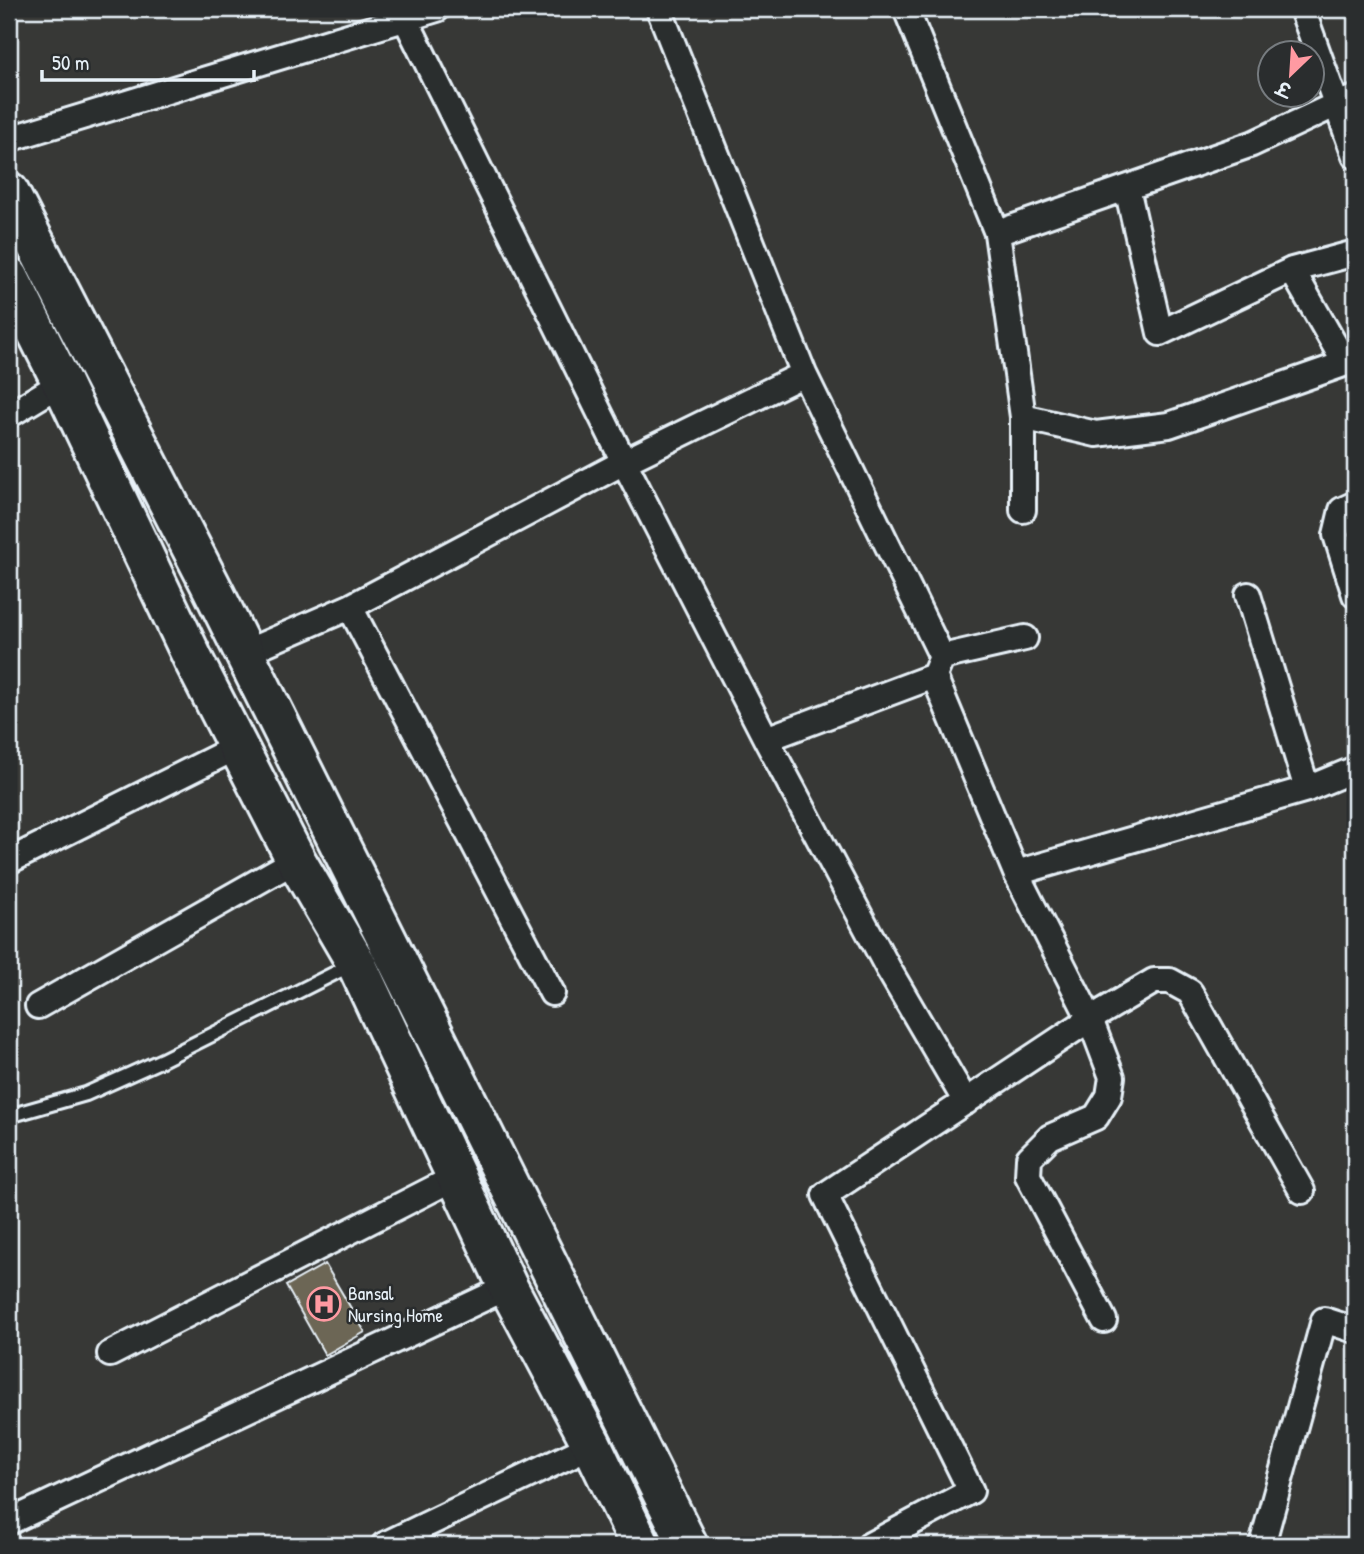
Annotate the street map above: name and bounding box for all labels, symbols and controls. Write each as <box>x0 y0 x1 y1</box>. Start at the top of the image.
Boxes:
scale bar <box>42 38 254 82</box>
north arrow <box>1256 38 1326 108</box>
text: 50 m <box>52 48 89 77</box>
text: उ <box>1270 74 1297 105</box>
place label: Bansal Nursing Home <box>348 1280 443 1328</box>
hospital icon: Bansal Nursing Home <box>305 1285 343 1323</box>

